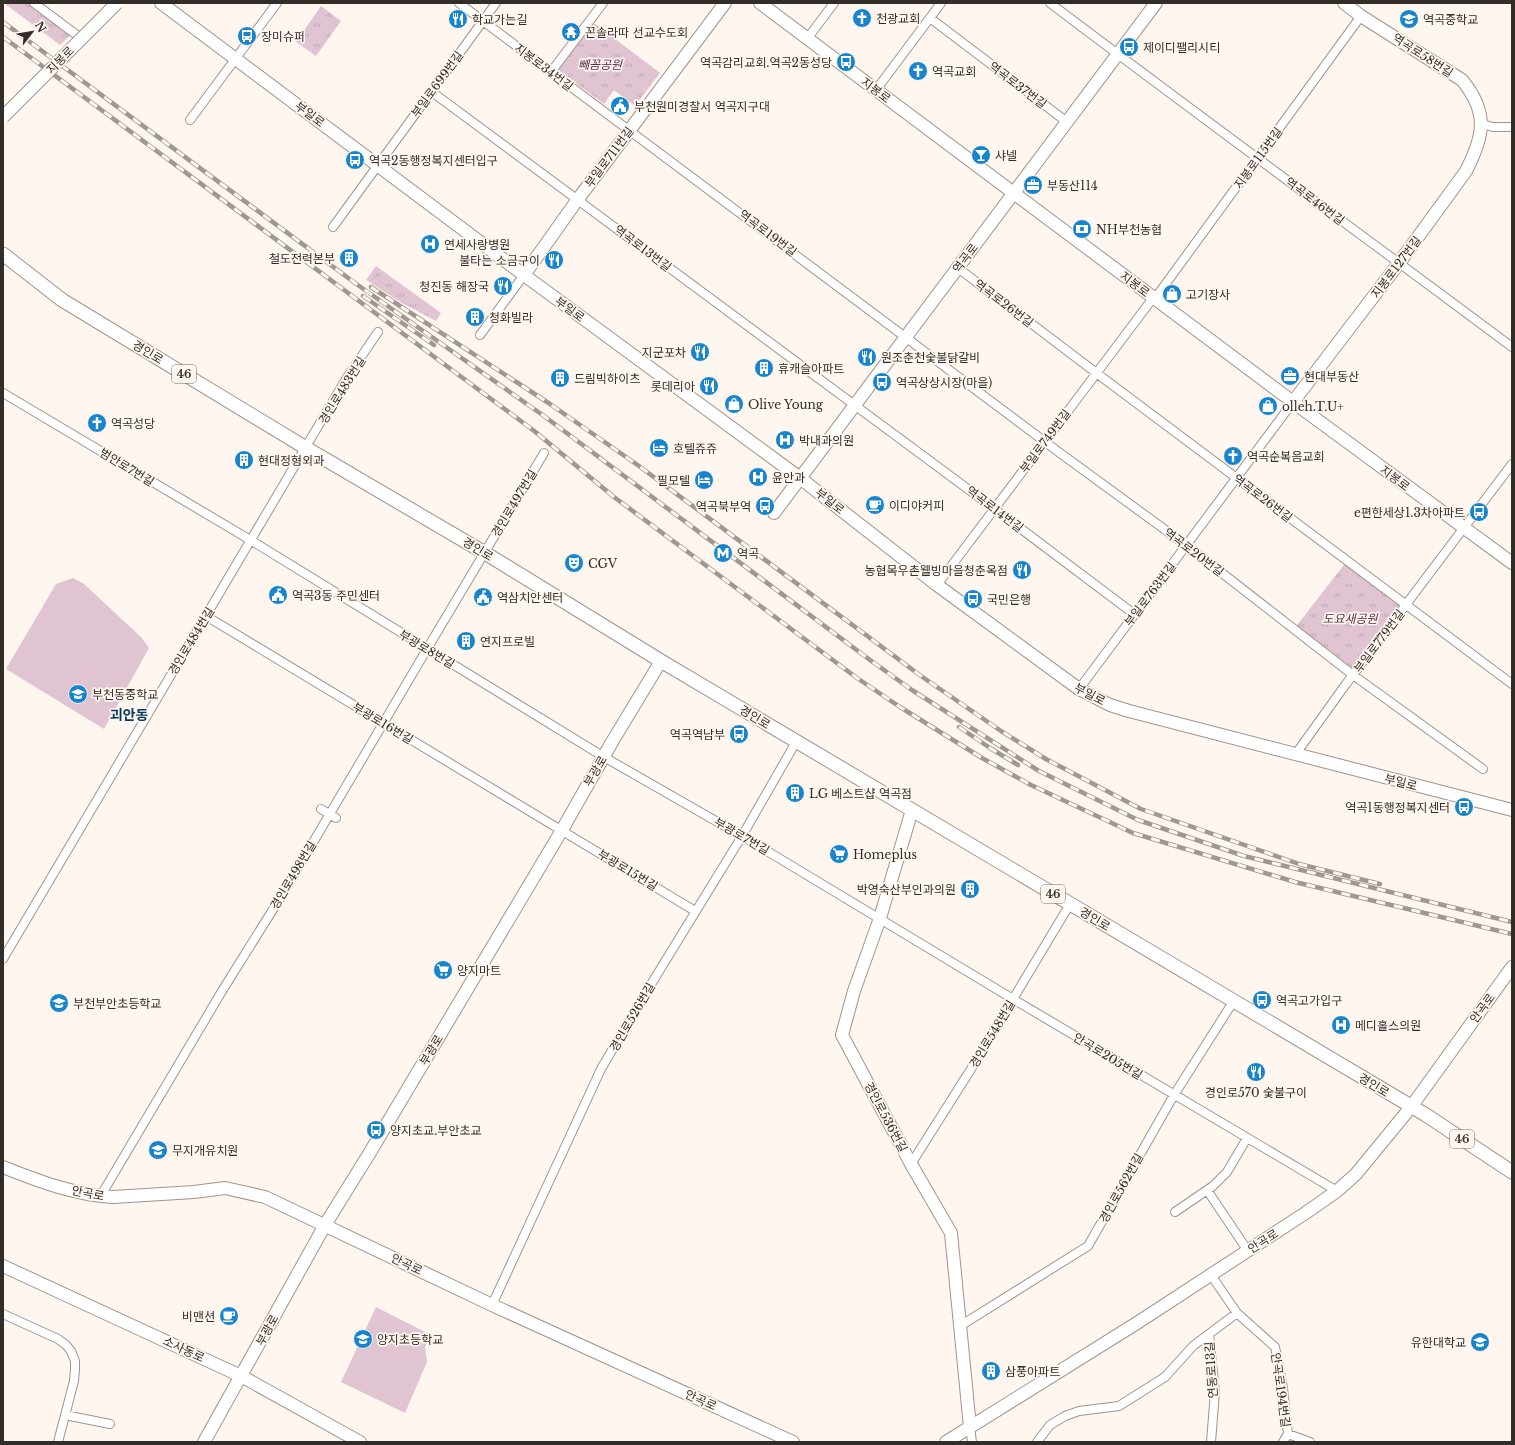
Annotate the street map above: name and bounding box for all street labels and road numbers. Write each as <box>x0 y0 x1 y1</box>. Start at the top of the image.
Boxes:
street label: 역곡로58번길 <box>1390 30 1456 80</box>
street label: 지봉로34번길 <box>512 40 576 94</box>
street label: 지봉로 <box>43 43 77 77</box>
street label: 부일로699번길 <box>408 48 466 120</box>
street label: 역곡로37번길 <box>986 58 1050 112</box>
street label: 지봉로 <box>858 74 894 106</box>
street label: 부일로 <box>292 98 328 130</box>
street label: 부일로711번길 <box>581 124 637 190</box>
street label: 지봉로115번길 <box>1231 124 1285 192</box>
street label: 역곡로46번길 <box>1283 174 1347 228</box>
street label: 역곡로19번길 <box>736 206 800 260</box>
street label: 역곡로13번길 <box>611 222 675 274</box>
street label: 지봉로127번길 <box>1368 233 1424 301</box>
street label: 역곡로 <box>949 240 981 276</box>
street label: 지봉로 <box>1117 268 1153 300</box>
street label: 역곡로26번길 <box>971 276 1037 330</box>
street label: 부일로 <box>552 293 588 325</box>
street label: 경인로 <box>130 337 166 367</box>
street label: 경인로483번길 <box>315 353 369 427</box>
road number: 46 <box>172 365 196 383</box>
street label: 부일로749번길 <box>1016 406 1074 476</box>
street label: 범안로7번길 <box>97 445 157 489</box>
street label: 지봉로 <box>1377 462 1413 494</box>
street label: 경인로497번길 <box>488 467 540 539</box>
street label: 역곡로26번길 <box>1230 471 1296 525</box>
street label: 역곡로14번길 <box>964 483 1026 535</box>
street label: 부일로 <box>812 485 848 517</box>
street label: 역곡로20번길 <box>1161 525 1227 579</box>
street label: 경인로 <box>460 534 496 564</box>
street label: 부일로763번길 <box>1121 559 1179 629</box>
street label: 경인로484번길 <box>165 604 217 678</box>
street label: 부일로779번길 <box>1350 607 1408 675</box>
street label: 부광로8번길 <box>396 626 458 672</box>
street label: 부일로 <box>1072 680 1108 708</box>
street label: 부광로16번길 <box>350 699 416 747</box>
street label: 경인로 <box>737 702 773 732</box>
street label: 부광로 <box>580 753 610 789</box>
street label: 부일로 <box>1383 771 1419 793</box>
street label: 부광로7번길 <box>712 814 772 858</box>
street label: 경인로498번길 <box>267 838 319 912</box>
street label: 부광로15번길 <box>595 846 661 894</box>
road number: 46 <box>1041 885 1065 903</box>
street label: 경인로 <box>1077 904 1113 934</box>
street label: 경인로526번길 <box>606 980 658 1054</box>
street label: 안곡로 <box>1466 990 1498 1026</box>
street label: 경인로548번길 <box>966 997 1018 1071</box>
street label: 안곡로205번길 <box>1071 1029 1145 1083</box>
street label: 부광로 <box>416 1032 446 1068</box>
street label: 경인로 <box>1356 1070 1392 1100</box>
street label: 경인로536번길 <box>861 1079 911 1155</box>
road number: 46 <box>1450 1130 1474 1148</box>
street label: 경인로562번길 <box>1096 1151 1146 1225</box>
street label: 안곡로 <box>70 1182 106 1204</box>
street label: 안곡로 <box>1245 1226 1281 1256</box>
street label: 안곡로 <box>389 1250 425 1278</box>
street label: 부광로 <box>252 1312 282 1348</box>
street label: 소사동로 <box>161 1333 207 1365</box>
street label: 연동로13길 <box>1202 1341 1220 1399</box>
street label: 안곡로194번길 <box>1268 1352 1294 1428</box>
street label: 안곡로 <box>683 1386 719 1414</box>

